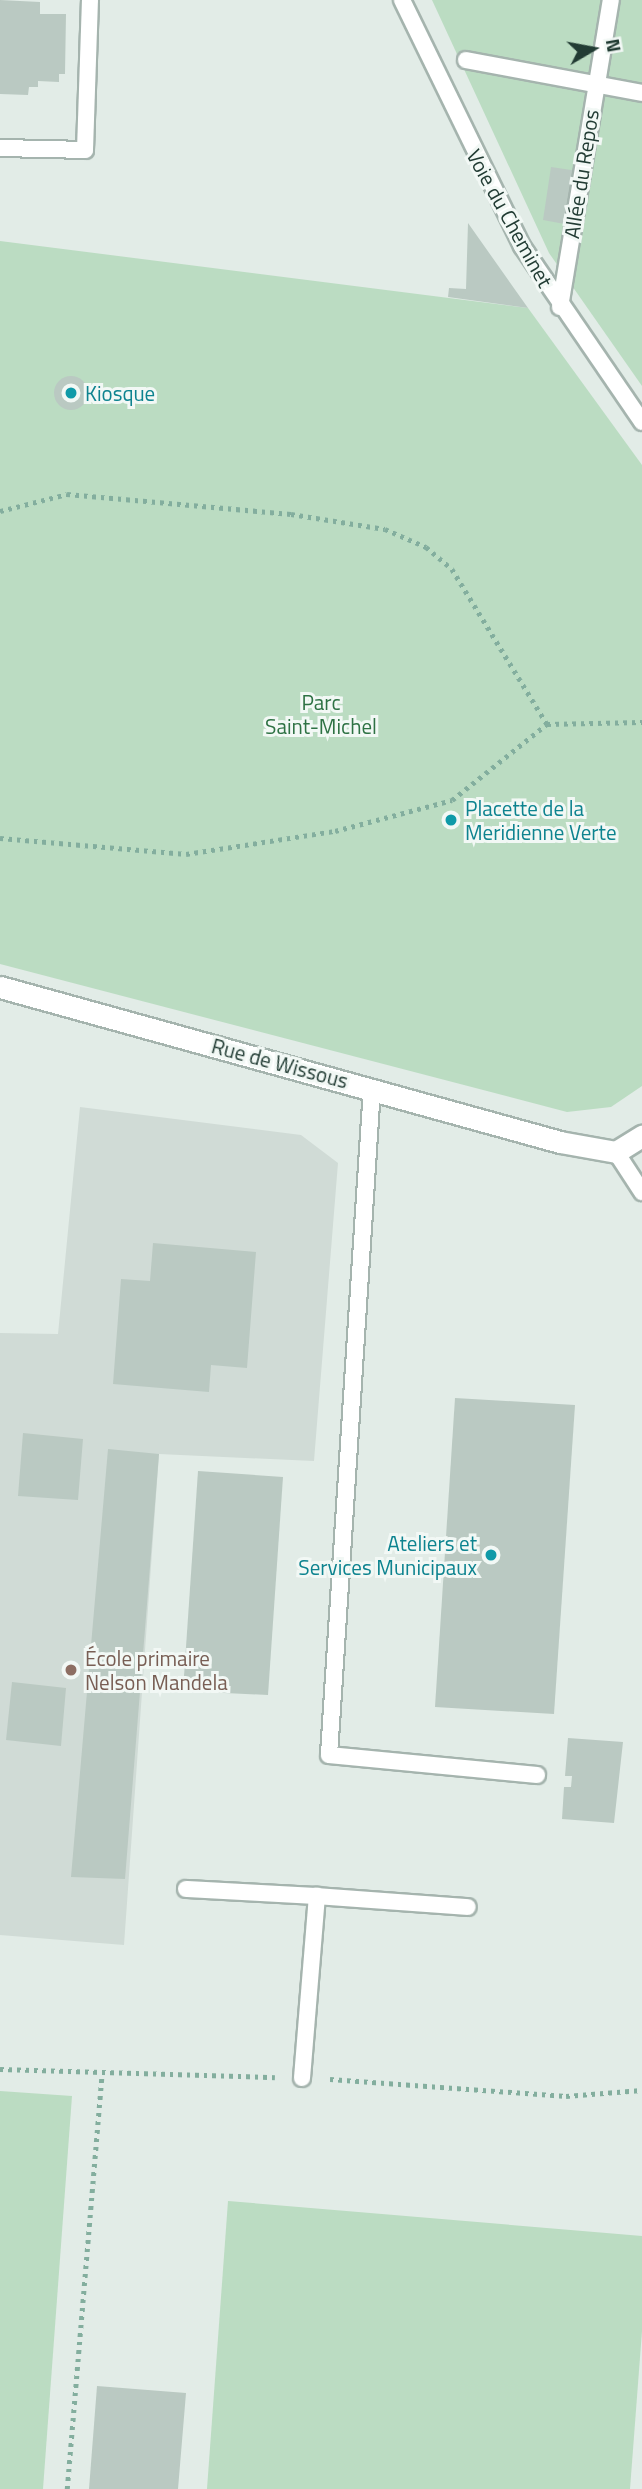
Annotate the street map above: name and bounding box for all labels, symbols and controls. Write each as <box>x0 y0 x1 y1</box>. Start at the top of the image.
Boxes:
north arrow <box>558 14 628 84</box>
text: N <box>599 36 630 54</box>
street label: Allée du Repos <box>558 108 604 240</box>
street label: Voie du Cheminet <box>462 145 558 291</box>
place label: Kiosque <box>85 380 155 406</box>
marker: Kiosque <box>63 385 79 401</box>
park label: Parc Saint-Michel <box>265 689 377 739</box>
place label: Placette de la Meridienne Verte <box>465 795 616 845</box>
marker: Placette de la Meridienne Verte <box>443 812 459 828</box>
street label: Rue de Wissous <box>209 1033 351 1093</box>
place label: Ateliers et Services Municipaux <box>298 1530 477 1580</box>
marker: Ateliers et Services Municipaux <box>483 1547 499 1563</box>
place label: École primaire Nelson Mandela <box>85 1645 228 1695</box>
marker: École primaire Nelson Mandela <box>63 1662 79 1678</box>

